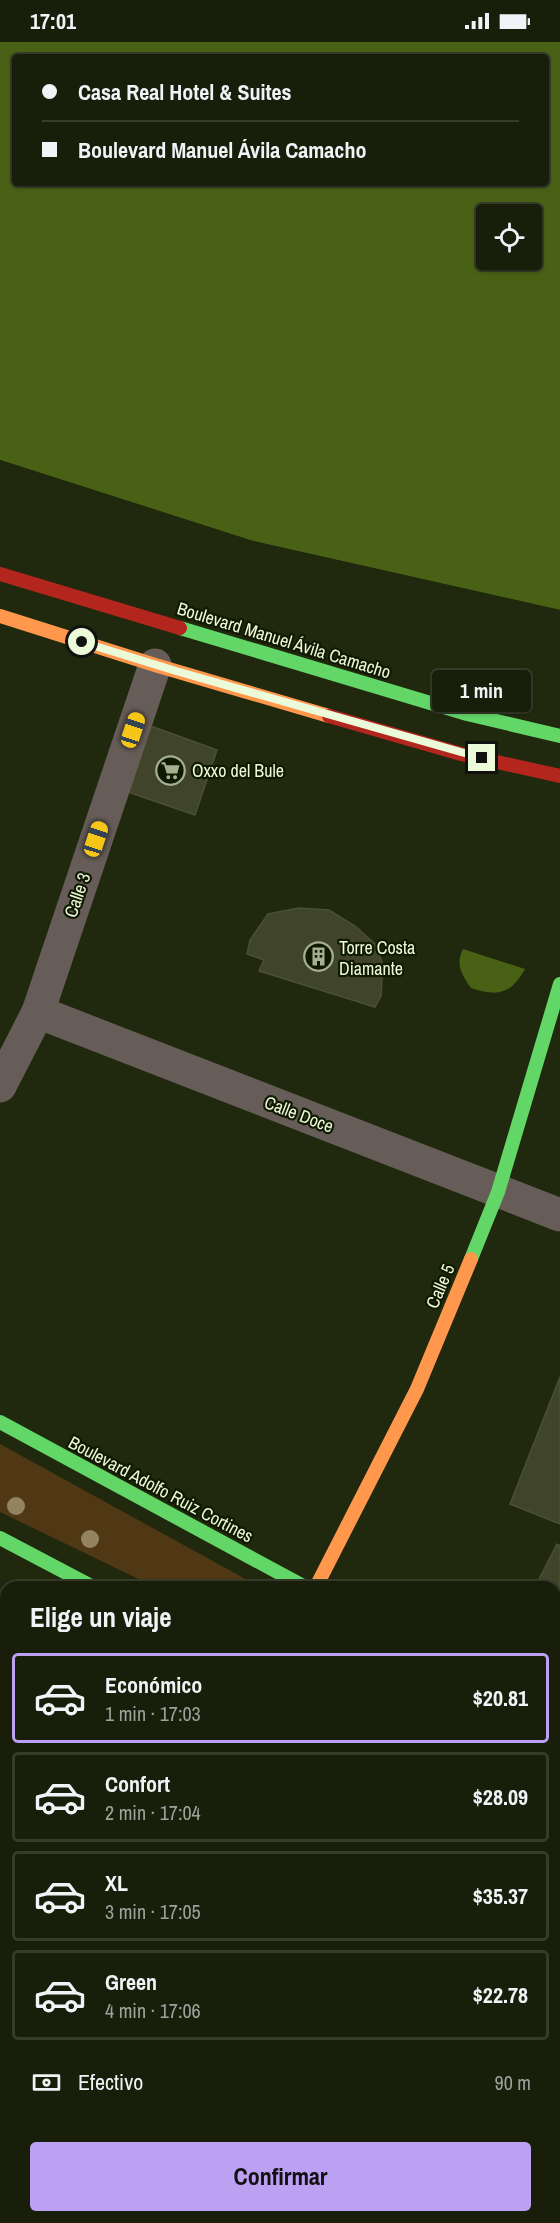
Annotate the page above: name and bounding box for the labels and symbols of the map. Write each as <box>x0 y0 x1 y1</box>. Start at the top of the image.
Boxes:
street label: Boulevard Manuel Ávila Camacho <box>174 596 394 684</box>
route start <box>68 628 95 655</box>
callout: 1 min <box>432 671 532 713</box>
car <box>119 710 147 750</box>
route end <box>468 744 495 771</box>
supermarket icon: Oxxo del Bule <box>155 754 187 786</box>
place label: Oxxo del Bule <box>192 758 284 783</box>
car <box>82 819 110 859</box>
street label: Calle 3 <box>58 869 96 921</box>
place label: Torre Costa Diamante <box>339 935 415 981</box>
building icon: Torre Costa Diamante <box>302 941 334 973</box>
street label: Calle Doce <box>261 1089 337 1139</box>
street label: Calle 5 <box>420 1260 460 1312</box>
street label: Boulevard Adolfo Ruiz Cortines <box>64 1430 258 1548</box>

